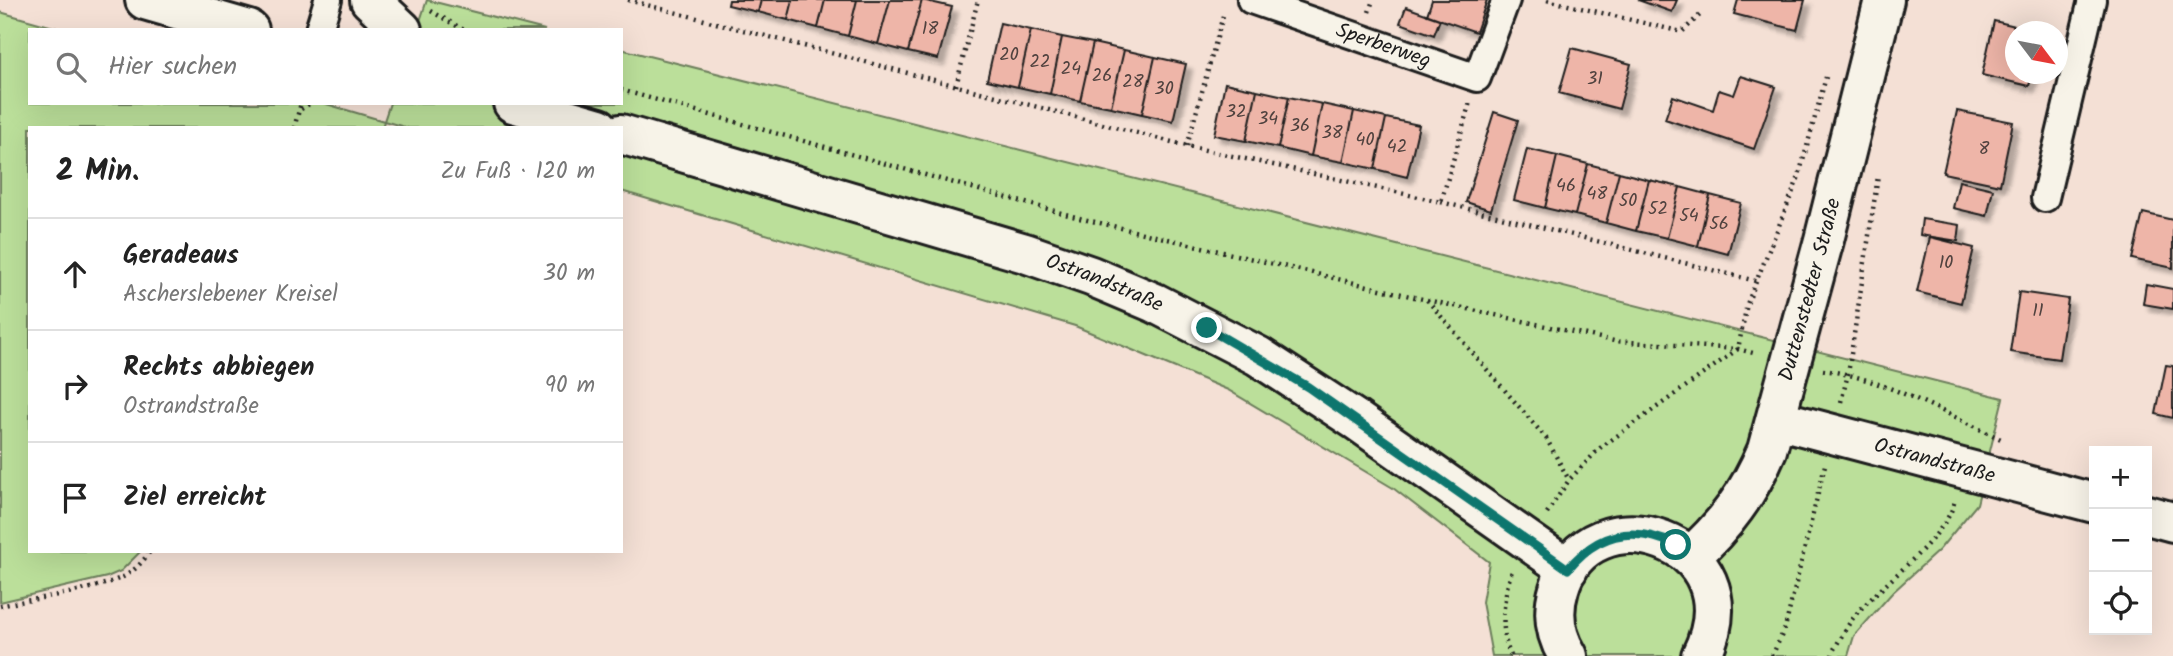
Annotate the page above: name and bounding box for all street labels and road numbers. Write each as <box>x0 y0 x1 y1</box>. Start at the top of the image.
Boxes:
street label: Sperberweg <box>1331 14 1435 77</box>
street label: Duttenstedter Straße <box>1770 194 1850 385</box>
street label: Ostrandstraße <box>1041 245 1170 321</box>
street label: Ostrandstraße <box>1870 429 1999 493</box>

